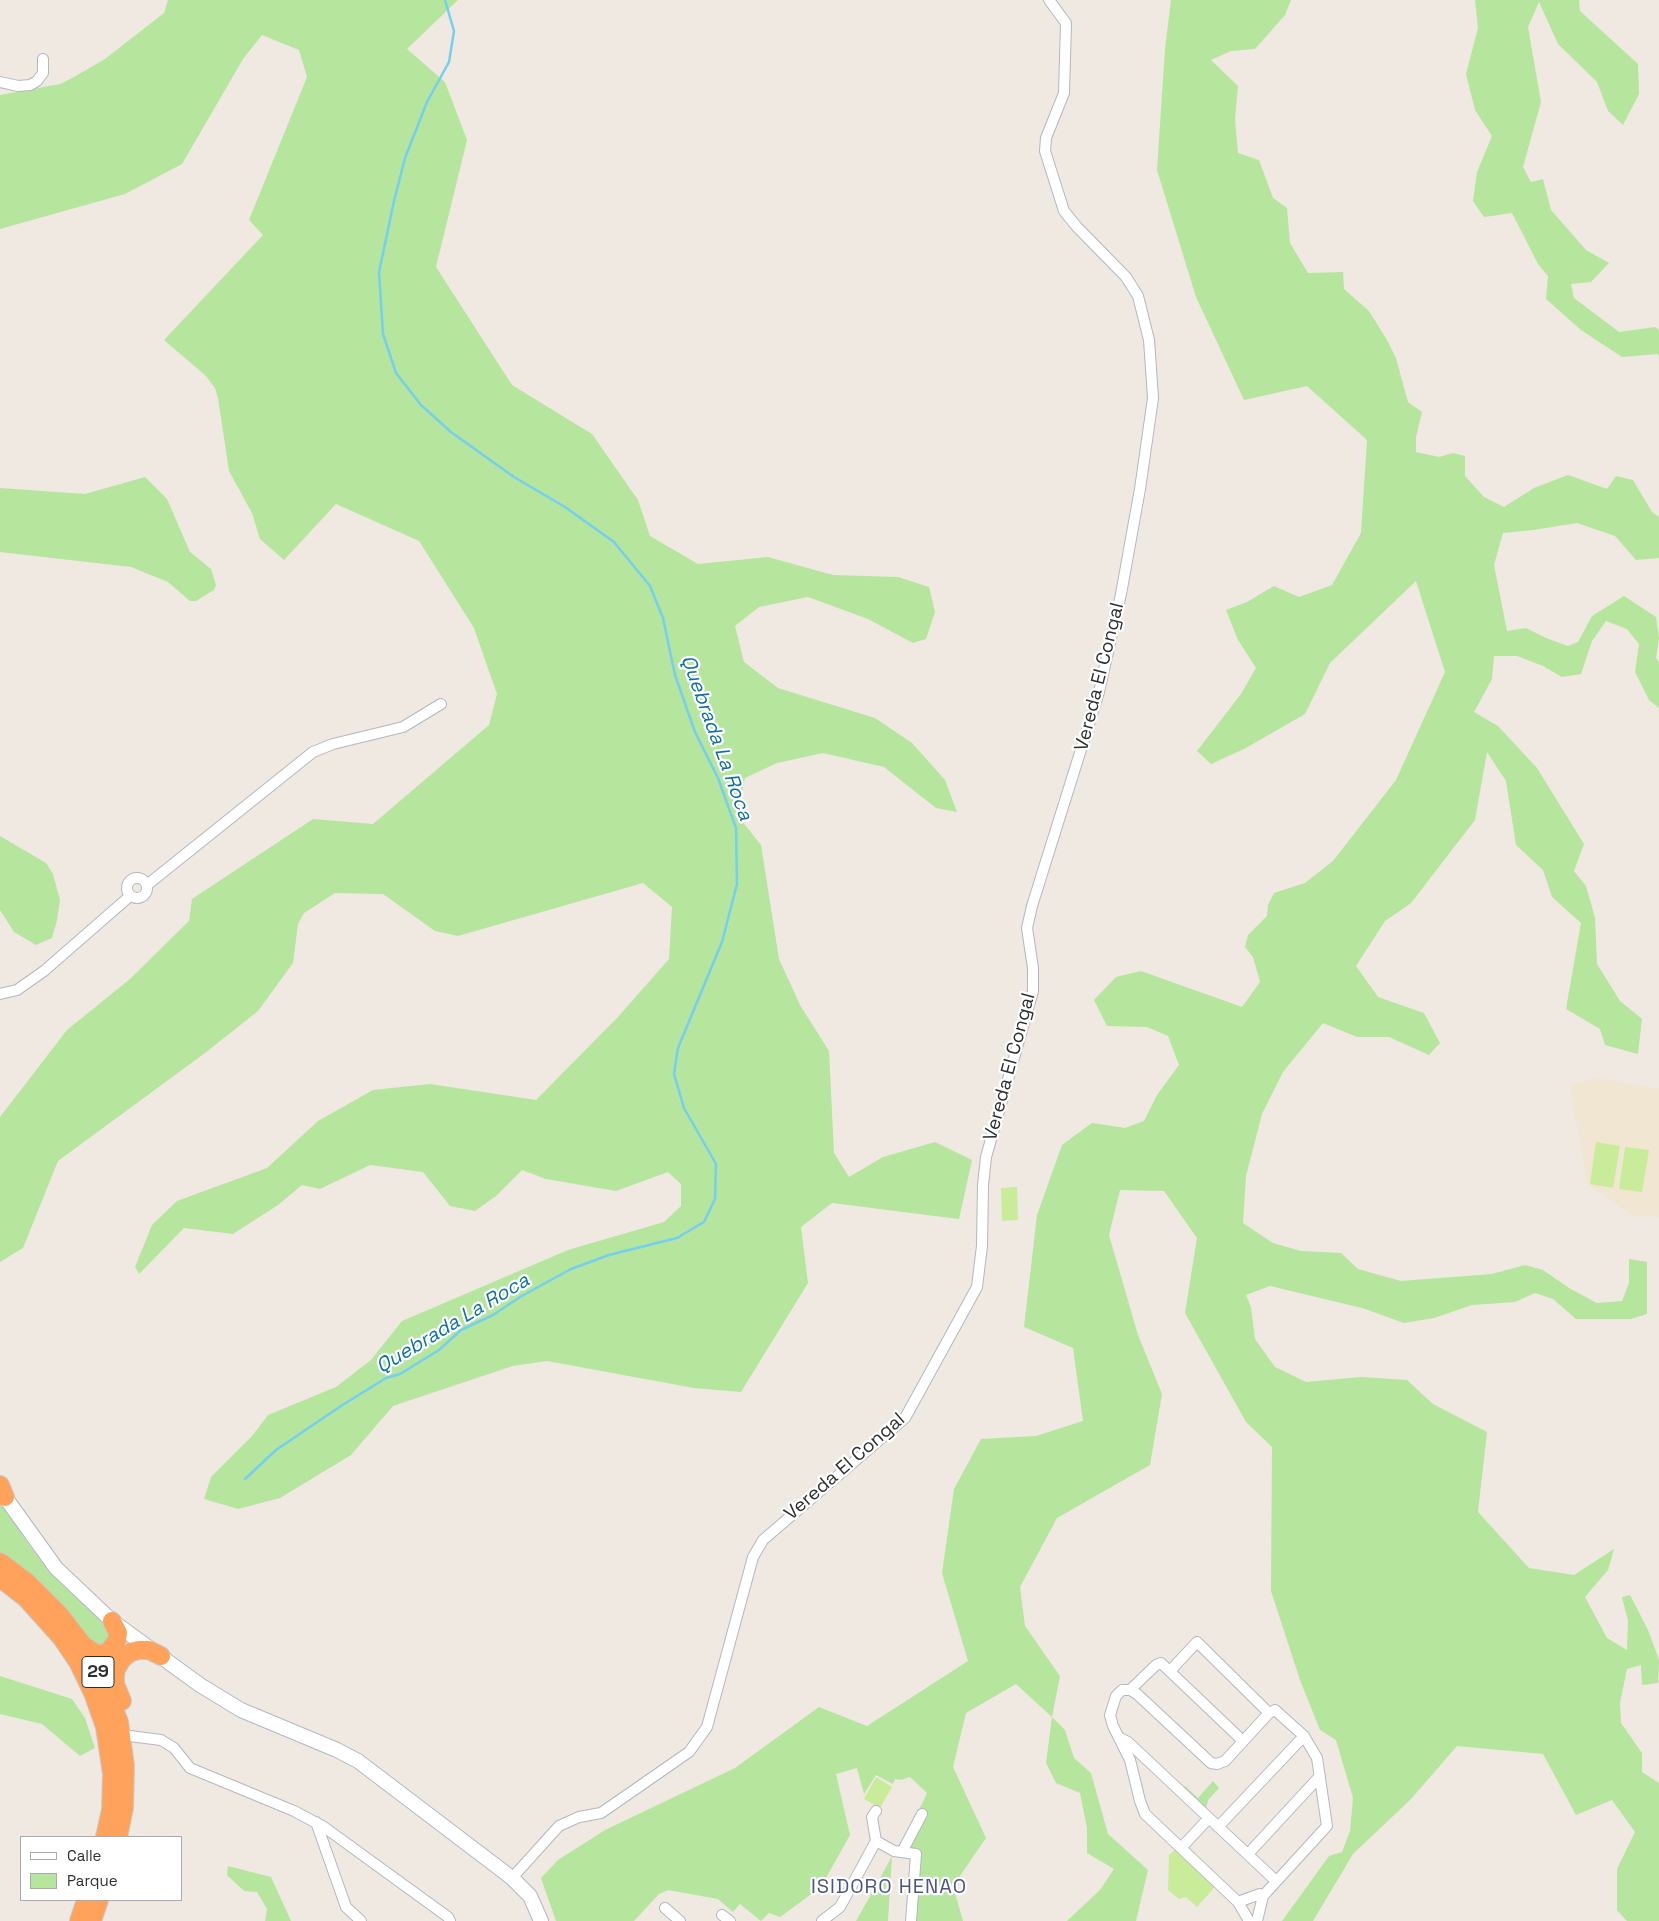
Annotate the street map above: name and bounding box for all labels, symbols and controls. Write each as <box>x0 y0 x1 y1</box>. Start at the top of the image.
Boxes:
street label: Vereda El Congal <box>1071 600 1129 754</box>
water label: Quebrada La Roca <box>675 652 757 824</box>
street label: Vereda El Congal <box>979 991 1041 1143</box>
water label: Quebrada La Roca <box>372 1269 534 1379</box>
street label: Vereda El Congal <box>780 1409 910 1525</box>
road number: 29 <box>82 1656 114 1688</box>
legend <box>20 1836 182 1901</box>
text: Calle <box>67 1846 102 1865</box>
text: Parque <box>67 1871 118 1890</box>
district label: ISIDORO HENAO <box>809 1876 969 1900</box>

